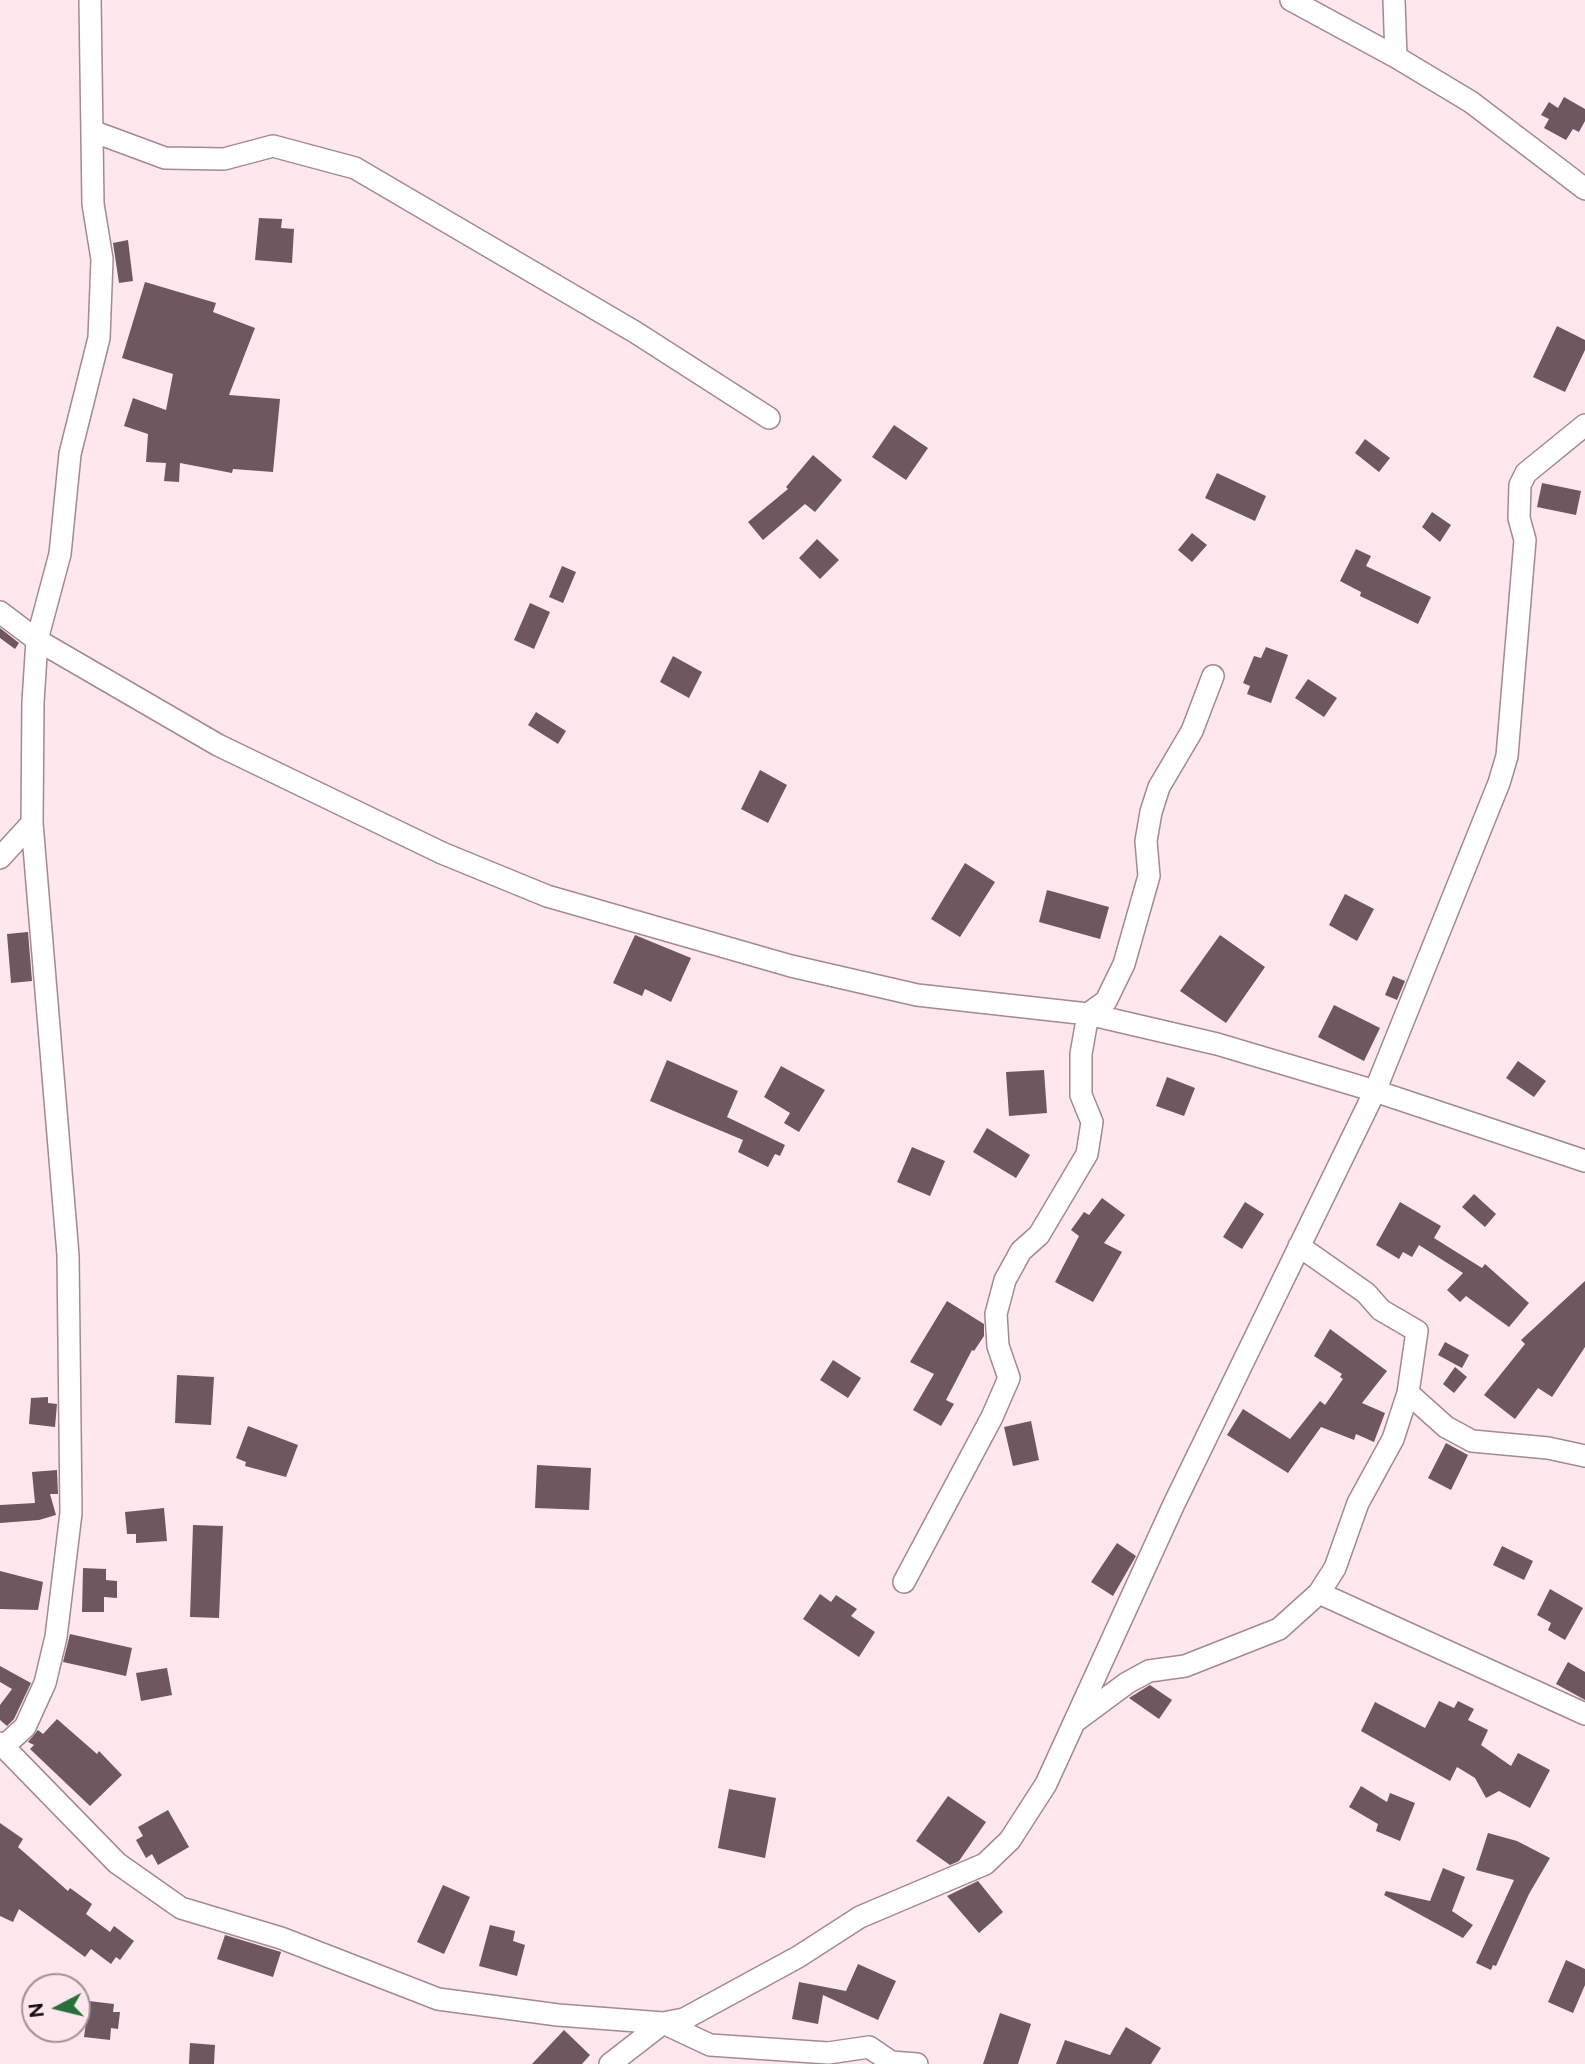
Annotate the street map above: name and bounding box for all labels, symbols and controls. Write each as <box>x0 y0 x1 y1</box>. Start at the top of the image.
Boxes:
north arrow <box>21 1973 91 2043</box>
text: N <box>24 2002 49 2019</box>

